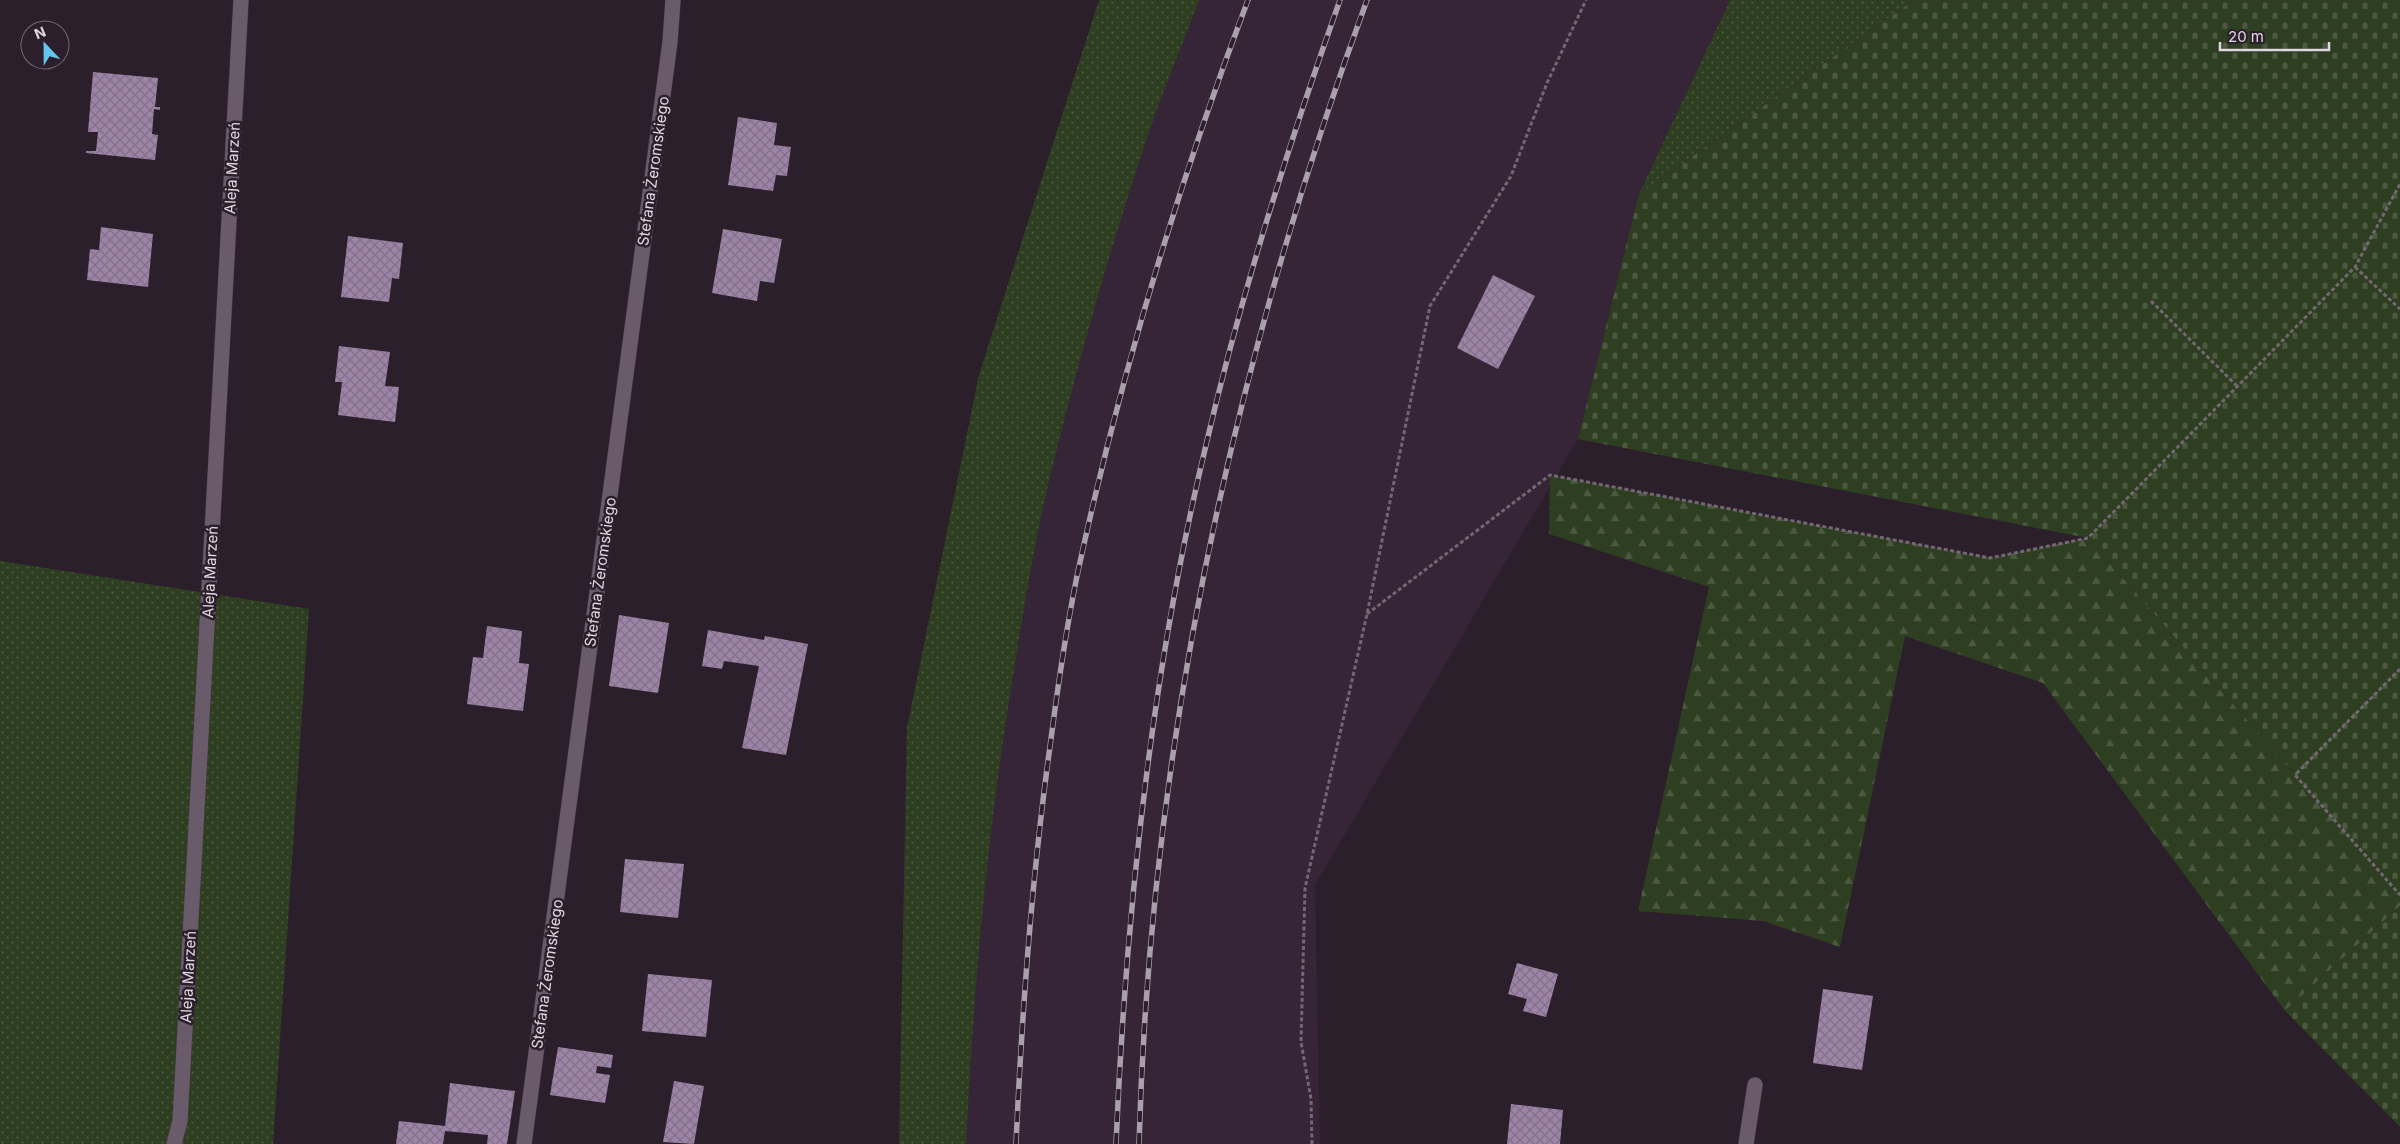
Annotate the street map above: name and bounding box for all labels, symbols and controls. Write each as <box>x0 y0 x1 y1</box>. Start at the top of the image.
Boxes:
north arrow <box>20 20 70 70</box>
scale bar <box>2220 20 2329 52</box>
text: N <box>32 23 48 42</box>
text: 20 m <box>2228 27 2264 46</box>
street label: Stefana Żeromskiego <box>633 95 673 247</box>
street label: Aleja Marzeń <box>220 121 244 215</box>
street label: Stefana Żeromskiego <box>580 496 620 648</box>
street label: Aleja Marzeń <box>198 525 222 619</box>
street label: Stefana Żeromskiego <box>527 898 567 1050</box>
street label: Aleja Marzeń <box>176 930 200 1024</box>

